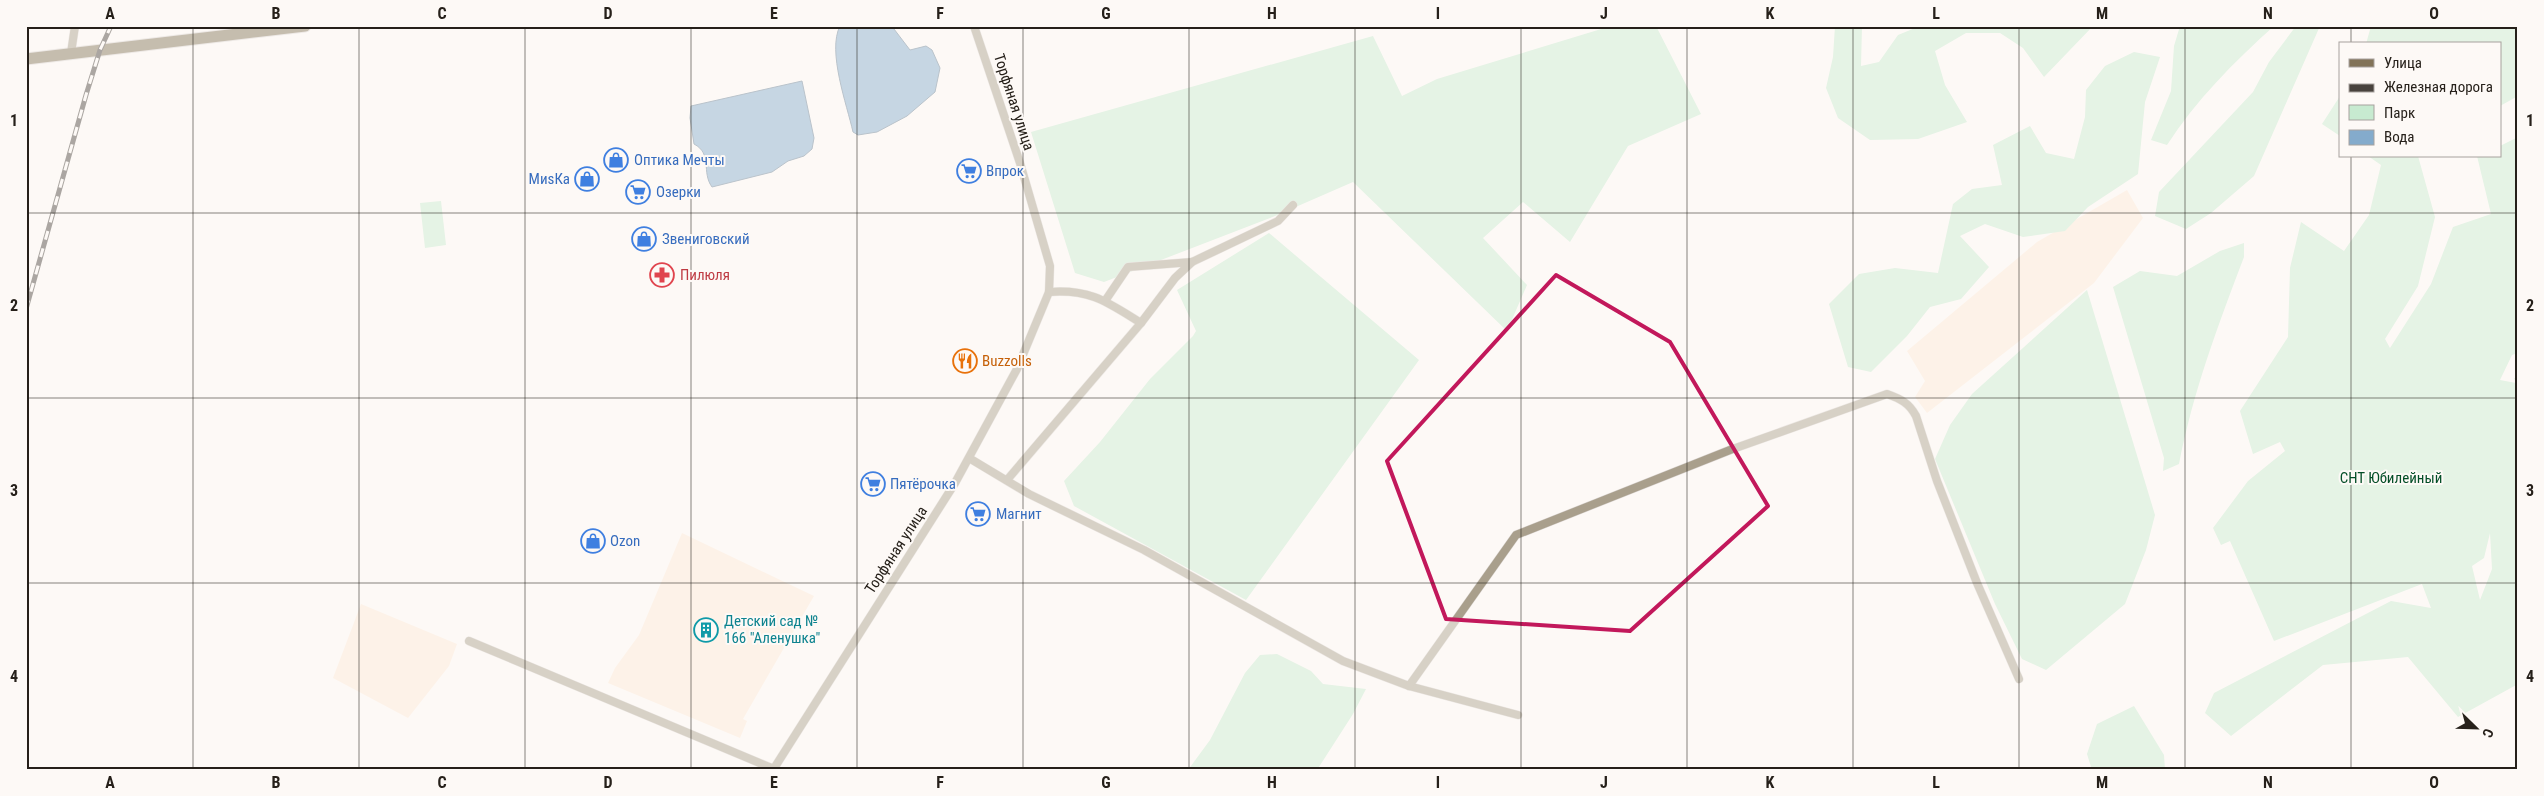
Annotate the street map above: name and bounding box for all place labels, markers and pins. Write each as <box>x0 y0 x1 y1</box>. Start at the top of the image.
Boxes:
shop icon: Оптика Мечты <box>603 147 629 173</box>
place label: Оптика Мечты <box>634 151 725 169</box>
supermarket icon: Впрок <box>956 158 982 184</box>
place label: Впрок <box>986 162 1024 180</box>
shop icon: МиsКа <box>574 166 600 192</box>
place label: МиsКа <box>529 170 570 188</box>
supermarket icon: Озерки <box>625 179 651 205</box>
place label: Озерки <box>656 183 701 201</box>
shop icon: Звениговский <box>631 226 657 252</box>
place label: Звениговский <box>662 230 750 248</box>
pharmacy icon: Пилюля <box>649 262 675 288</box>
place label: Пилюля <box>680 266 730 284</box>
restaurant icon: Buzzolls <box>952 348 978 374</box>
place label: Buzzolls <box>982 352 1032 370</box>
supermarket icon: Пятёрочка <box>860 471 886 497</box>
place label: Пятёрочка <box>890 475 956 493</box>
supermarket icon: Магнит <box>965 501 991 527</box>
place label: Магнит <box>996 505 1042 523</box>
shop icon: Ozon <box>580 528 606 554</box>
place label: Ozon <box>610 532 640 550</box>
place label: Детский сад № 166 "Аленушка" <box>724 612 820 647</box>
building icon: Детский сад № 166 "Аленушка" <box>693 617 719 643</box>

